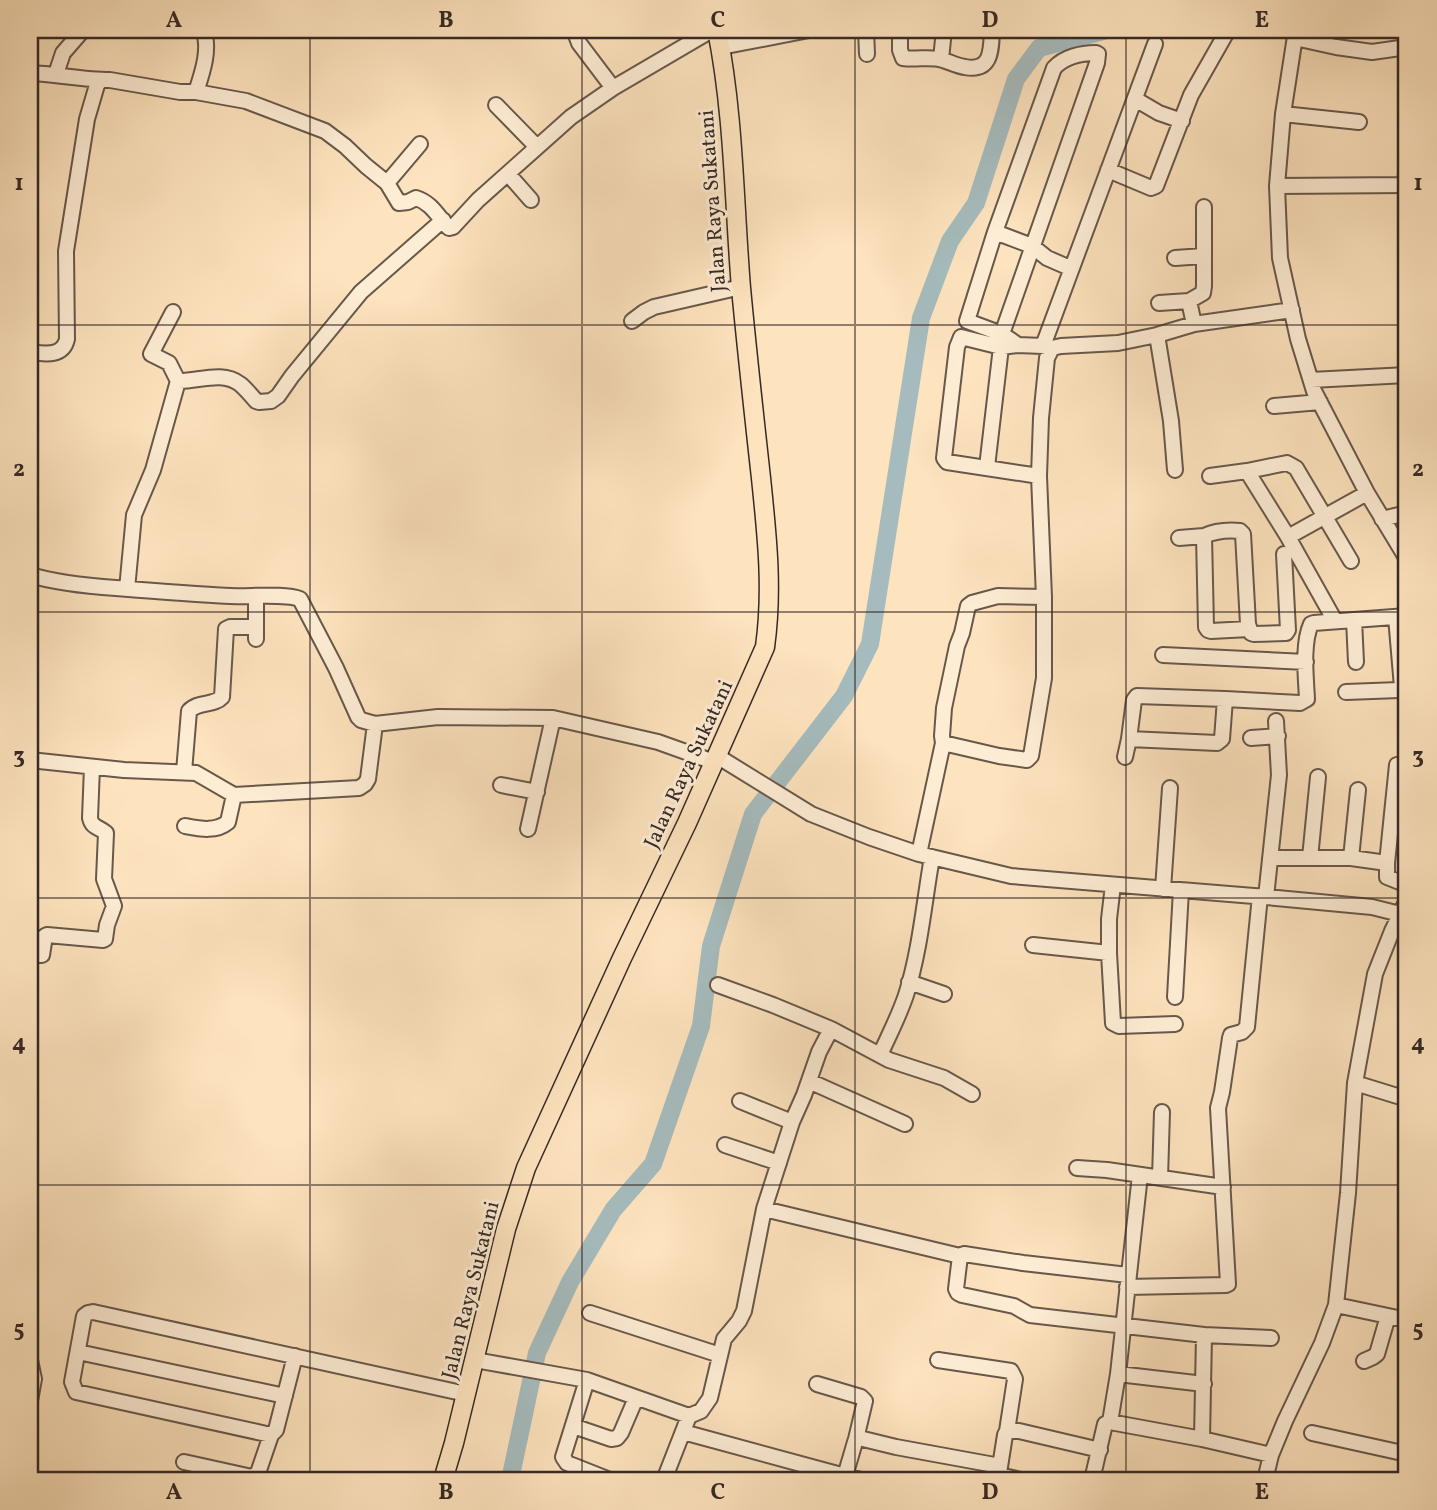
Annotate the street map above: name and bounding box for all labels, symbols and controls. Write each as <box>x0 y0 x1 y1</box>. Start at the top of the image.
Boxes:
text: A <box>166 5 182 37</box>
text: B <box>438 5 454 37</box>
text: C <box>711 5 725 37</box>
text: D <box>982 5 999 37</box>
text: E <box>1255 5 1269 37</box>
street label: Jalan Raya Sukatani <box>693 109 734 293</box>
text: 1 <box>14 168 24 200</box>
text: 1 <box>1413 168 1423 200</box>
text: 2 <box>13 454 25 486</box>
text: 2 <box>1412 454 1424 486</box>
street label: Jalan Raya Sukatani <box>638 676 741 854</box>
text: 3 <box>13 741 25 773</box>
text: 3 <box>1412 741 1424 773</box>
text: 4 <box>12 1028 26 1060</box>
text: 4 <box>1411 1028 1425 1060</box>
street label: Jalan Raya Sukatani <box>435 1198 508 1383</box>
text: 5 <box>13 1314 25 1346</box>
text: 5 <box>1412 1314 1424 1346</box>
text: A <box>166 1477 182 1509</box>
text: B <box>438 1477 454 1509</box>
text: C <box>711 1477 725 1509</box>
text: D <box>982 1477 999 1509</box>
text: E <box>1255 1477 1269 1509</box>

